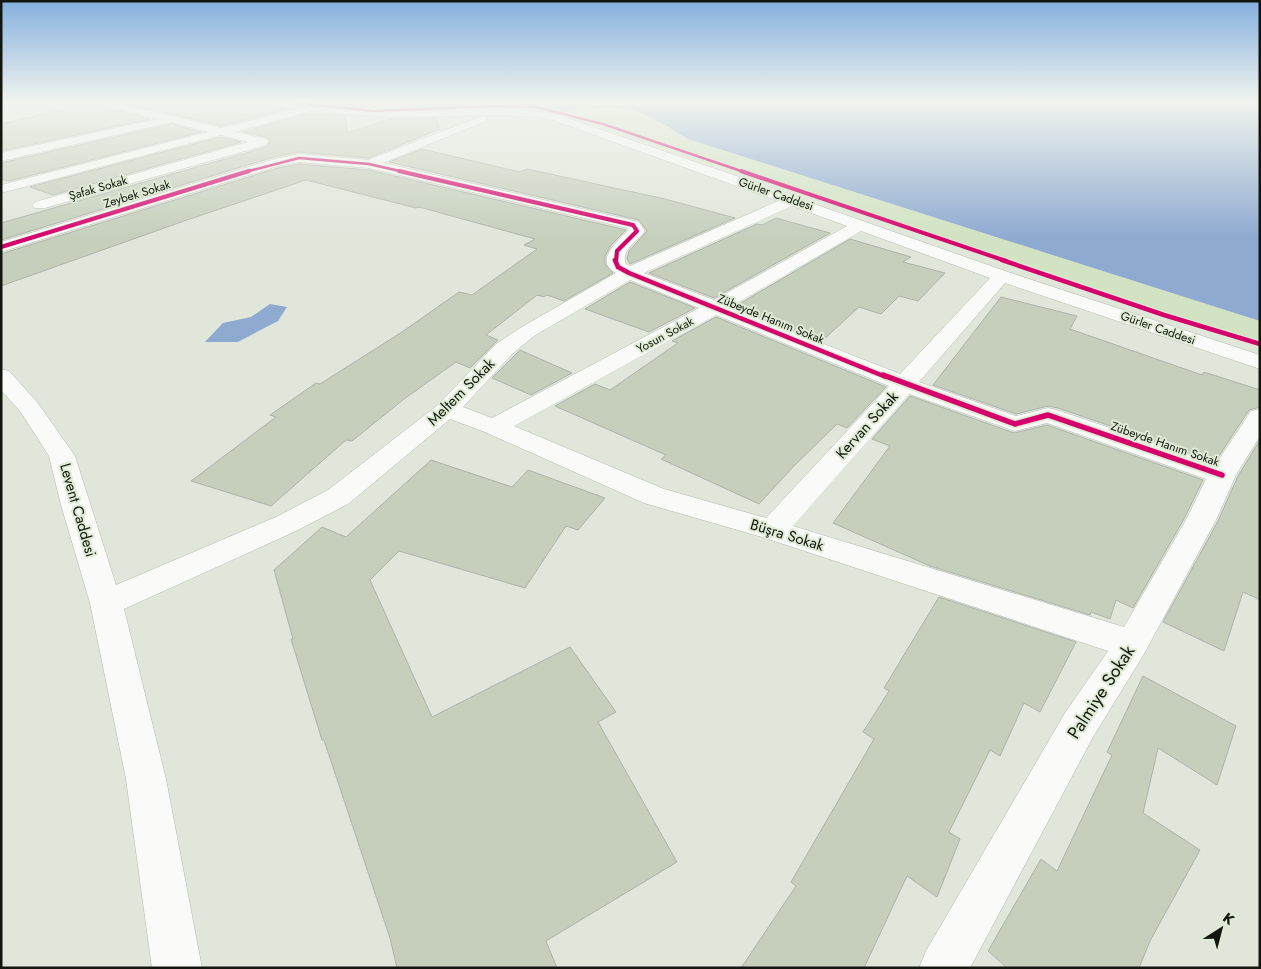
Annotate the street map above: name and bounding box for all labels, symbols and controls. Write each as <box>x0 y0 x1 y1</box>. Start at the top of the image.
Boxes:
street label: Şafak Sokak <box>67 171 130 205</box>
street label: Gürler Caddesi <box>736 173 816 215</box>
street label: Zeybek Sokak <box>101 175 173 213</box>
street label: Zübeyde Hanım Sokak <box>715 289 828 349</box>
street label: Gürler Caddesi <box>1118 307 1198 349</box>
street label: Yosun Sokak <box>633 312 697 358</box>
street label: Meltem Sokak <box>422 353 500 431</box>
street label: Kervan Sokak <box>831 386 904 464</box>
street label: Zübeyde Hanım Sokak <box>1108 417 1222 471</box>
street label: Levent Caddesi <box>54 461 102 559</box>
street label: Büşra Sokak <box>747 513 827 557</box>
street label: Palmiye Sokak <box>1061 640 1141 744</box>
north arrow <box>1196 904 1246 954</box>
text: K <box>1219 908 1239 930</box>

